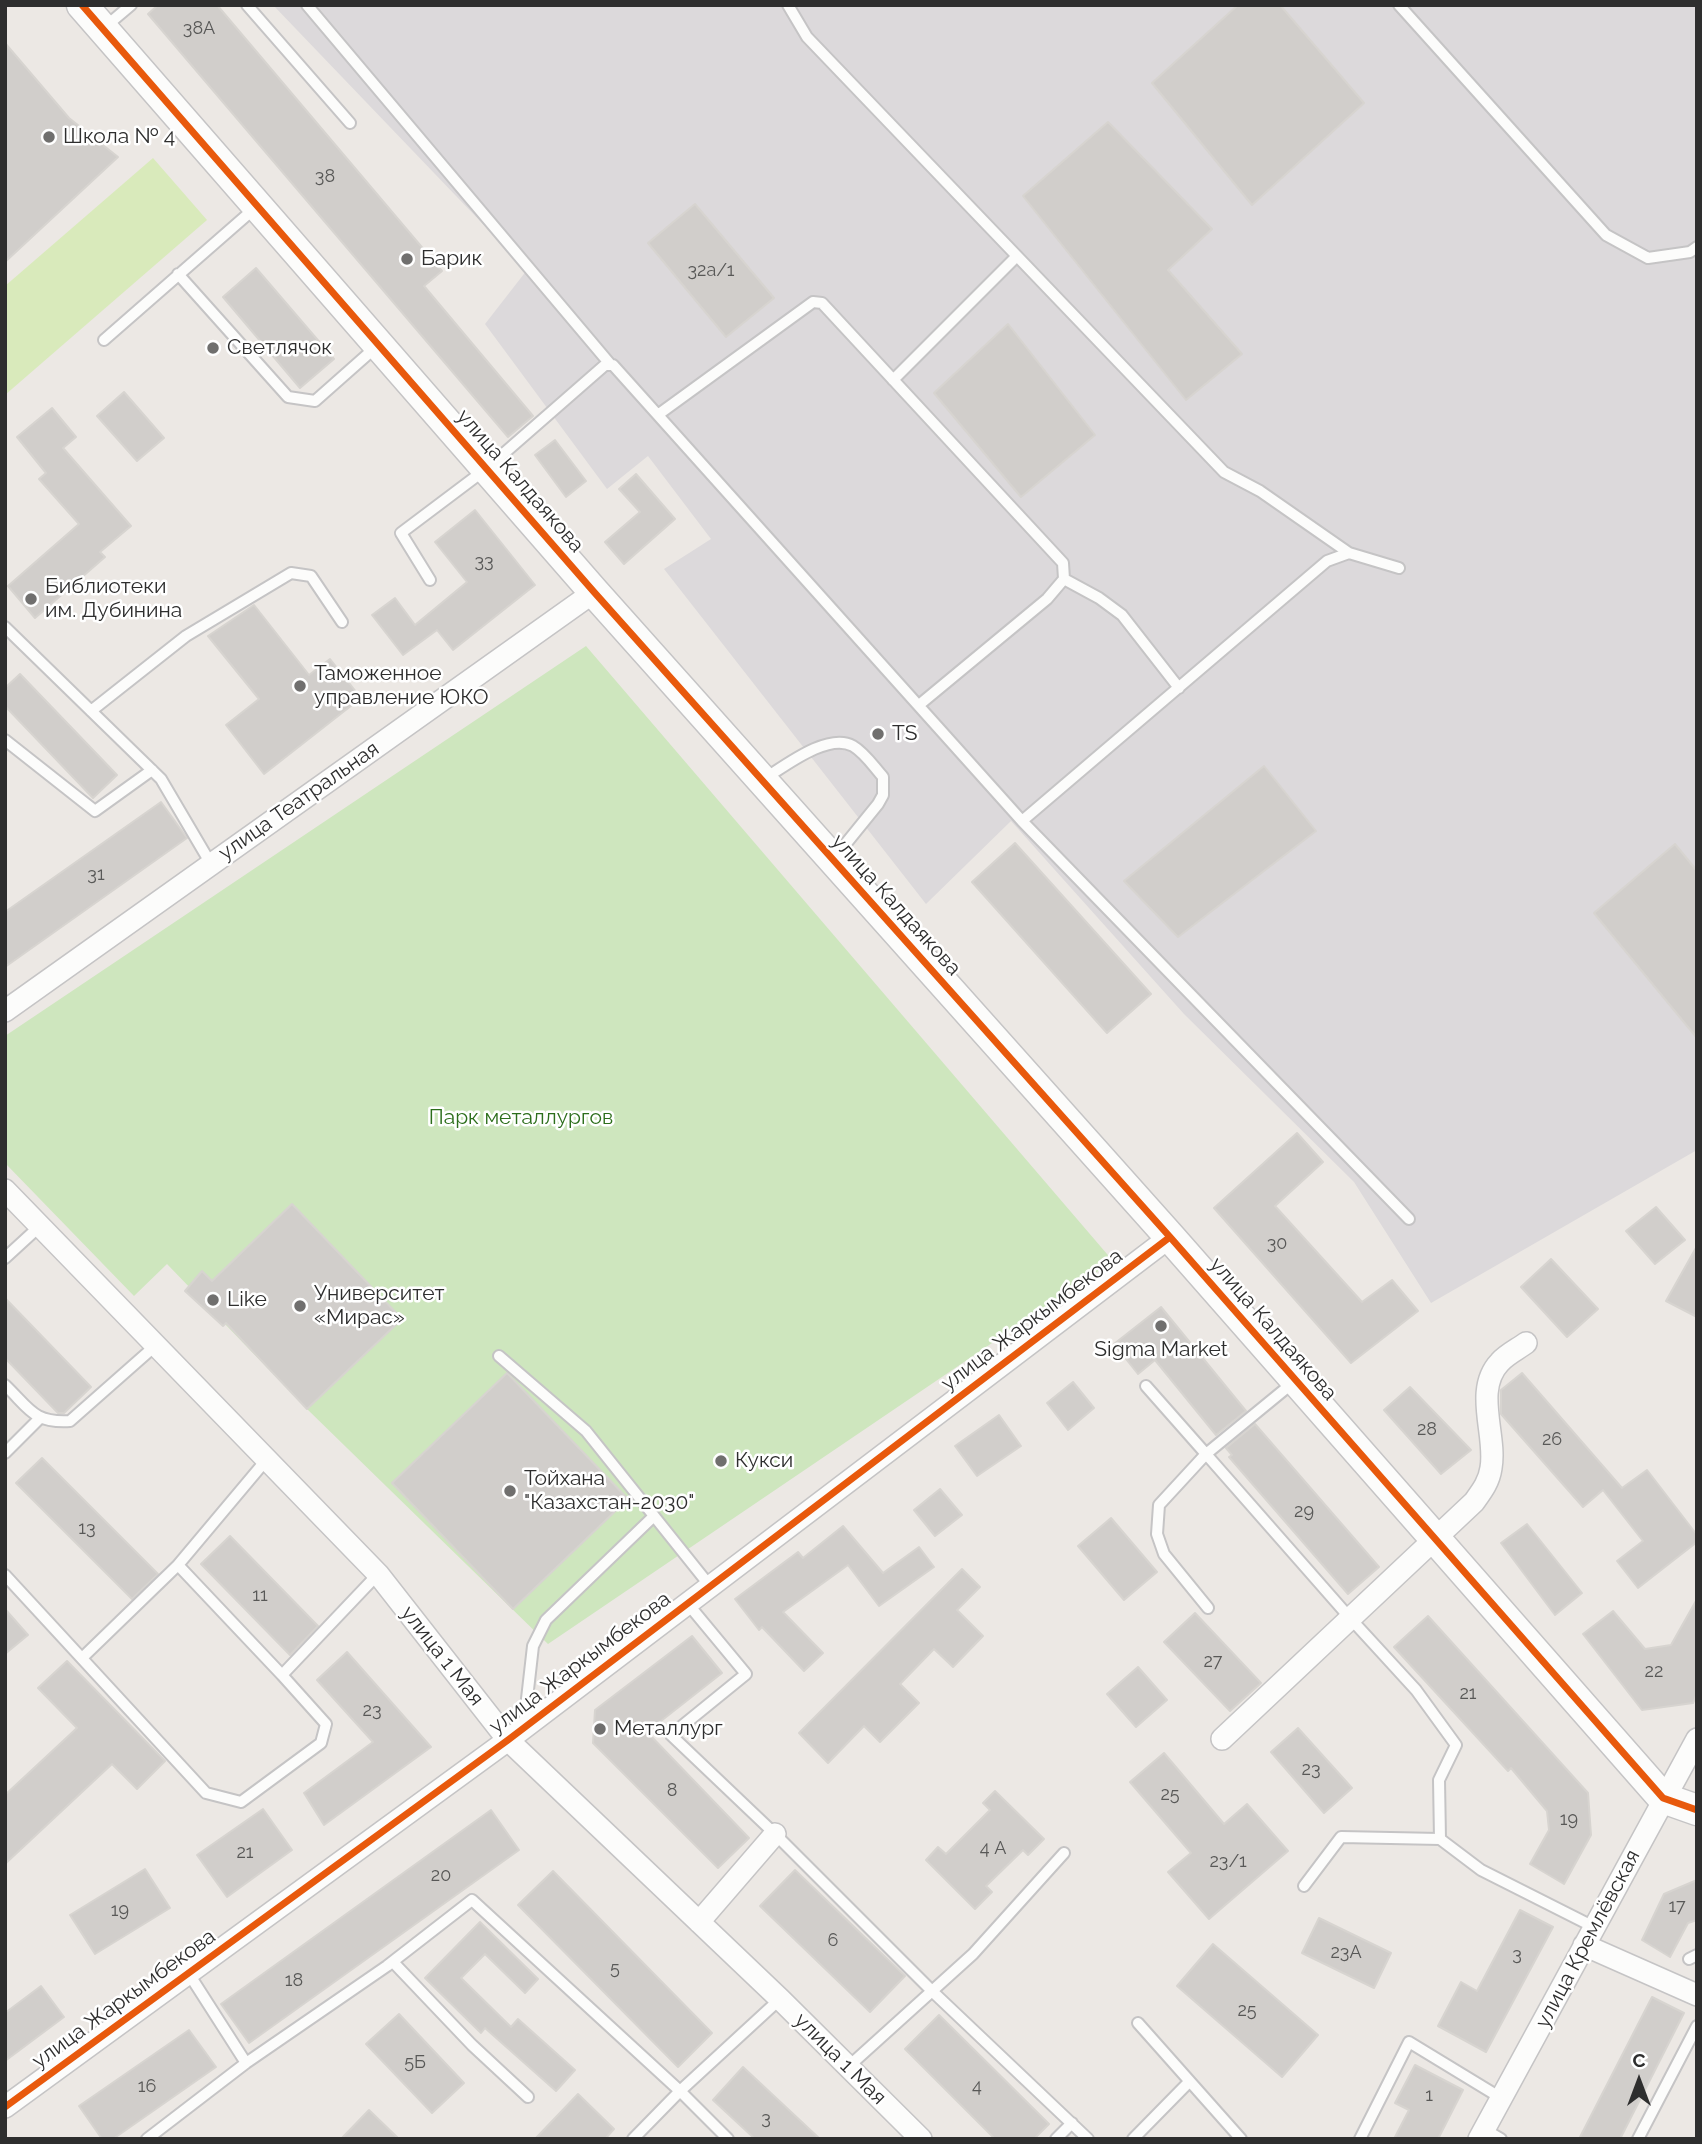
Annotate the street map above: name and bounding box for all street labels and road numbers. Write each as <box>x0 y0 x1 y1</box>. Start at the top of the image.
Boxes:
street label: улица Калдаякова <box>451 404 589 558</box>
street label: улица Театральная <box>214 736 384 866</box>
street label: улица Калдаякова <box>826 829 966 981</box>
street label: улица Жаркымбекова <box>936 1244 1128 1396</box>
street label: улица Калдаякова <box>1204 1252 1342 1406</box>
street label: улица Жаркымбекова <box>484 1587 676 1739</box>
street label: улица 1 Мая <box>395 1601 489 1711</box>
street label: улица Кремлёвская <box>1530 1846 1646 2032</box>
street label: улица Жаркымбекова <box>27 1924 221 2074</box>
street label: улица 1 Мая <box>789 2008 891 2110</box>

